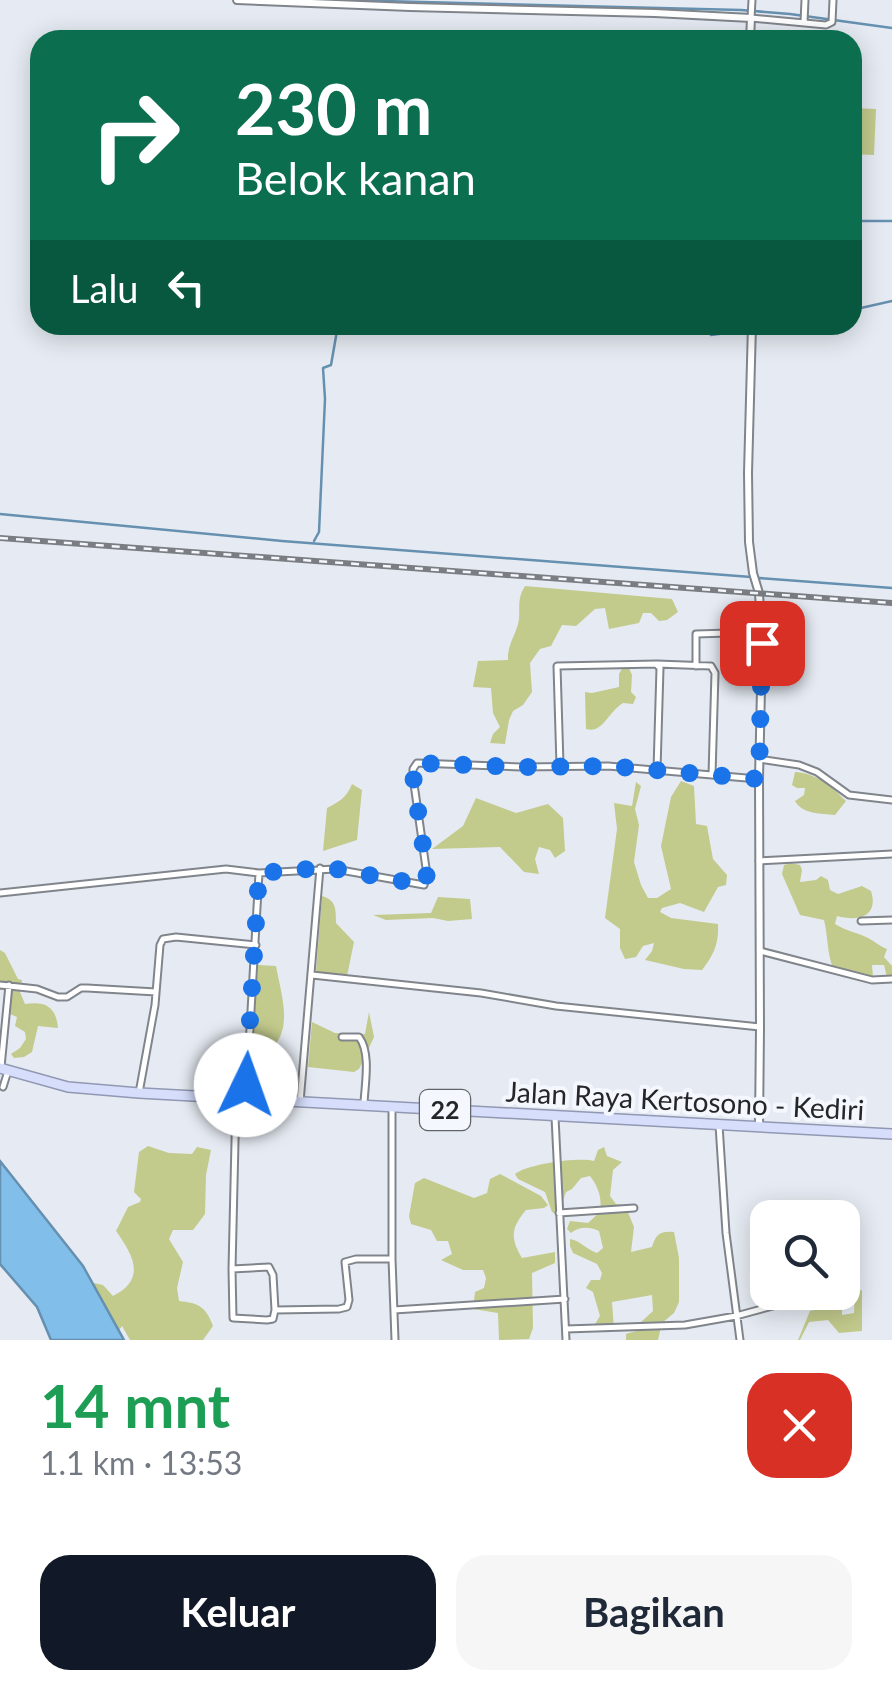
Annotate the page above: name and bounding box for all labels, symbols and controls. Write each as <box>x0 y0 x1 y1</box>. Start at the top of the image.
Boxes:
text: 230 m <box>235 66 432 150</box>
icon: right <box>70 70 200 200</box>
text: Belok kanan <box>235 151 476 205</box>
icon: left <box>159 260 214 315</box>
text: Lalu <box>70 265 139 311</box>
pin <box>720 601 805 686</box>
icon: arrive <box>735 616 790 671</box>
position arrow <box>194 1033 298 1137</box>
street label: Jalan Raya Kertosono - Kediri <box>505 1074 865 1126</box>
road number: 22 <box>420 1090 470 1130</box>
map controls <box>750 1200 860 1310</box>
button: search <box>750 1200 860 1310</box>
text: 14 mnt <box>40 1369 230 1441</box>
button: close <box>747 1373 852 1478</box>
text: 1.1 km · 13:53 <box>40 1443 242 1482</box>
button: Keluar <box>40 1555 436 1670</box>
button: Bagikan <box>456 1555 852 1670</box>

